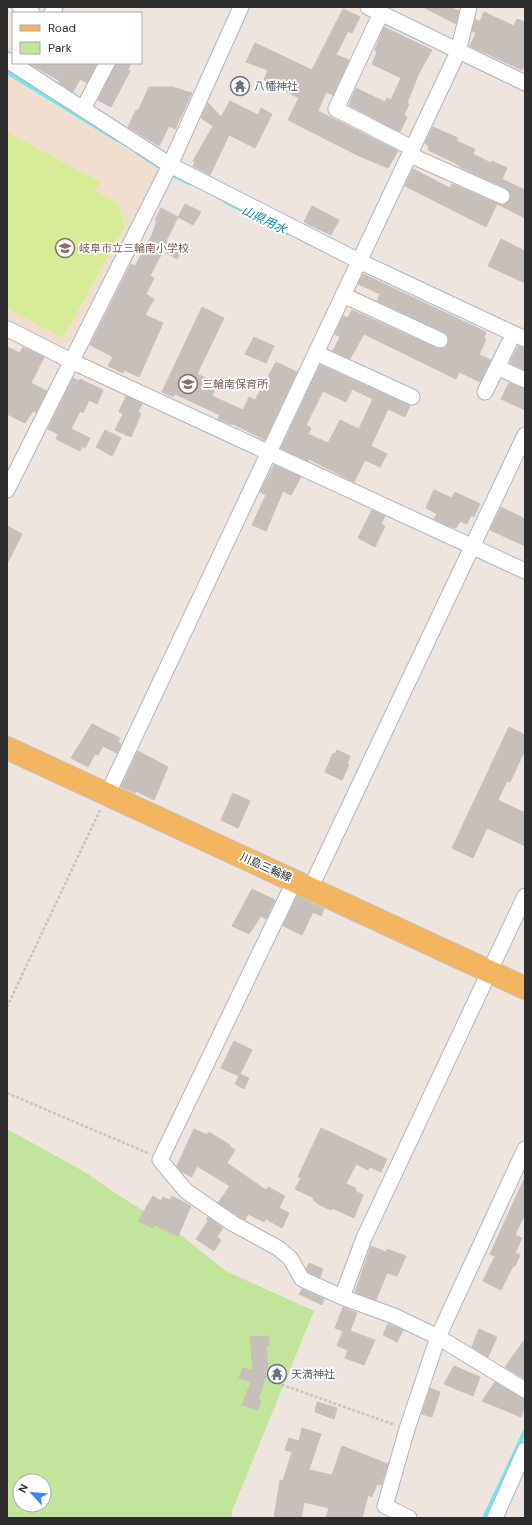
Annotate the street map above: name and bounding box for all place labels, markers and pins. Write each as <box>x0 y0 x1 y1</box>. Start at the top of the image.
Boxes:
temple icon: 八幡神社 <box>229 75 251 97</box>
place label: 八幡神社 <box>254 79 298 93</box>
school or university icon: 岐阜市立三輪南小学校 <box>54 237 76 259</box>
place label: 岐阜市立三輪南小学校 <box>79 241 189 255</box>
school or university icon: 三輪南保育所 <box>177 373 199 395</box>
place label: 三輪南保育所 <box>202 377 269 391</box>
temple icon: 天満神社 <box>266 1363 288 1385</box>
place label: 天満神社 <box>291 1367 335 1381</box>

